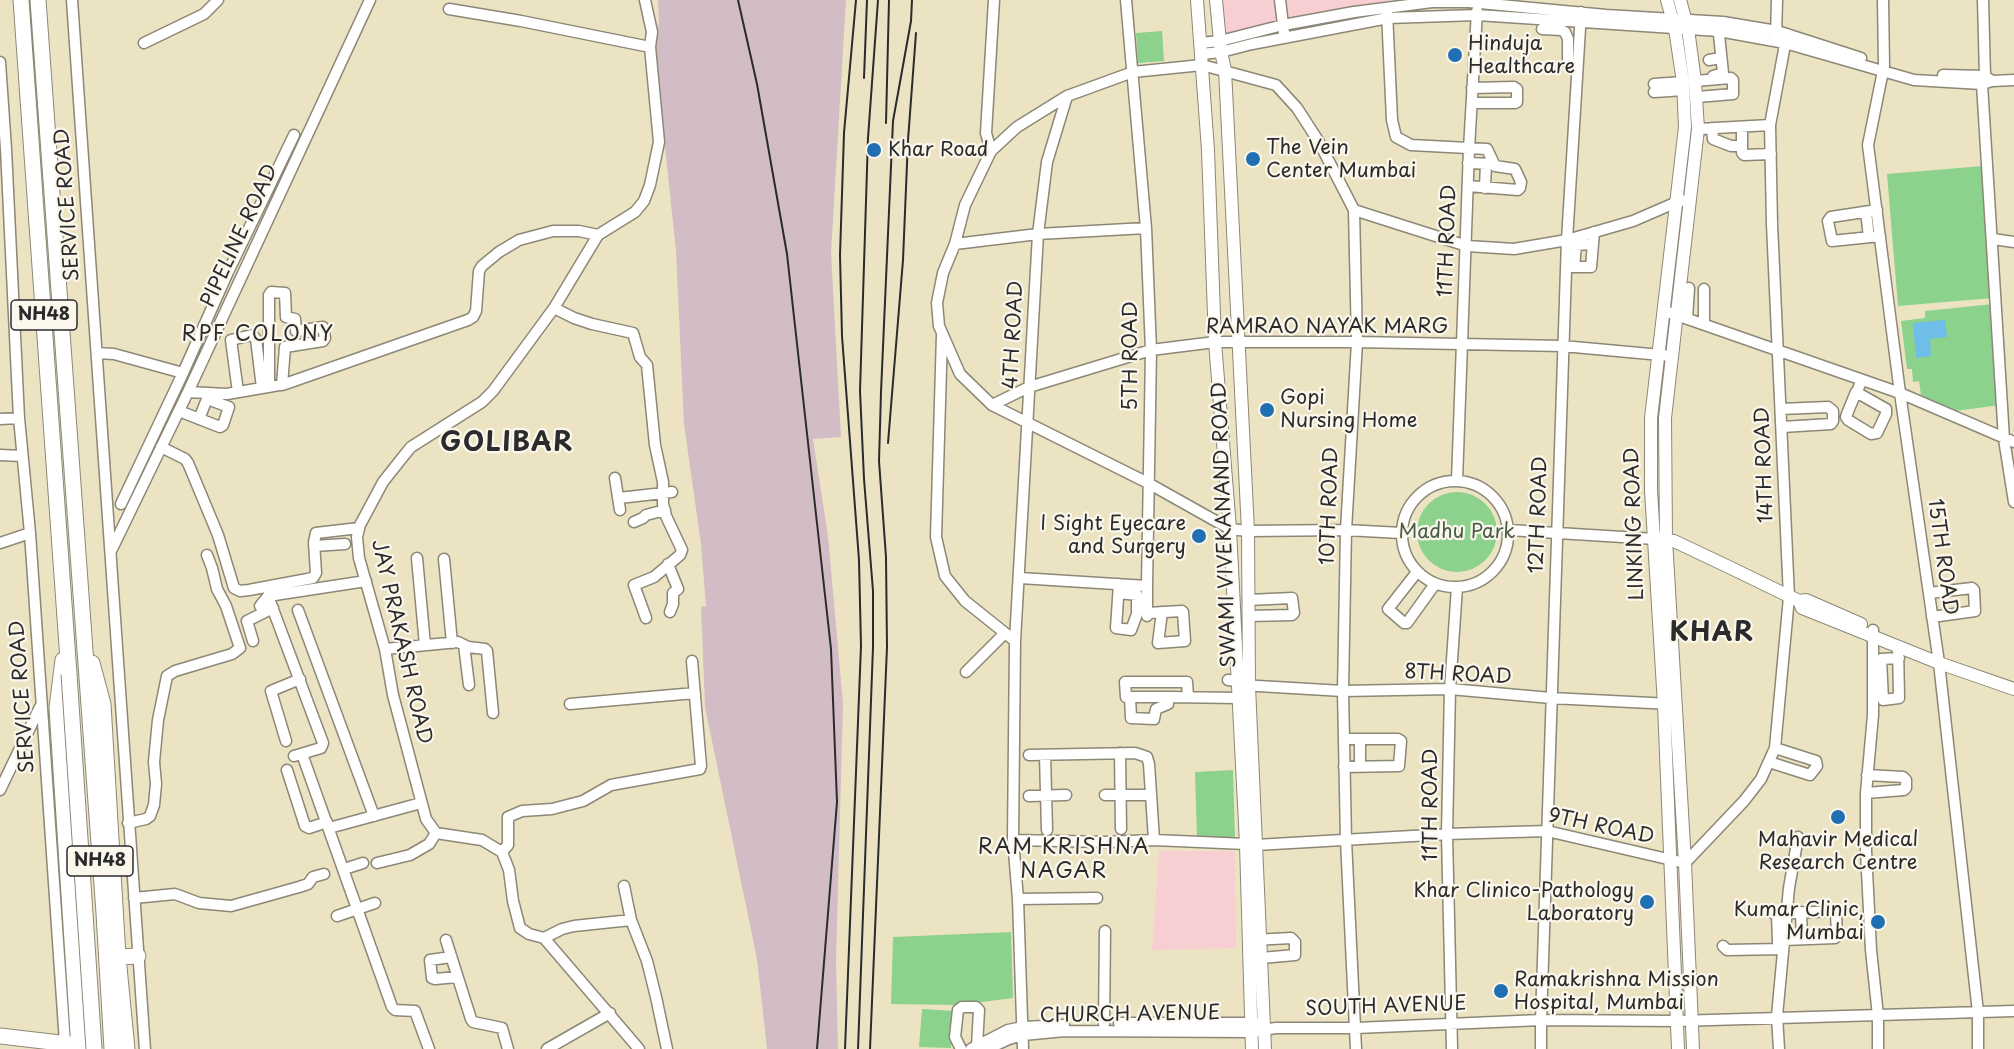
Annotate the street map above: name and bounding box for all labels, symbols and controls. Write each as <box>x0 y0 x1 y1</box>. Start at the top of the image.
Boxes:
place label: Hinduja Healthcare <box>1468 32 1575 79</box>
marker: Hinduja Healthcare <box>1446 46 1464 64</box>
street label: SERVICE ROAD <box>51 128 85 282</box>
place label: The Vein Center Mumbai <box>1266 136 1416 183</box>
place label: Khar Road <box>888 138 988 162</box>
marker: Khar Road <box>865 141 883 159</box>
marker: The Vein Center Mumbai <box>1244 150 1262 168</box>
street label: PIPELINE ROAD <box>196 161 284 311</box>
street label: 11TH ROAD <box>1434 184 1462 298</box>
street label: 4TH ROAD <box>999 280 1029 390</box>
road number: NH48 <box>11 300 77 330</box>
street label: 5TH ROAD <box>1119 301 1143 411</box>
street label: RAMRAO NAYAK MARG <box>1206 315 1448 339</box>
district label: RPF COLONY <box>183 322 333 348</box>
street label: SWAMI VIVEKANAND ROAD <box>1208 382 1242 668</box>
place label: Gopi Nursing Home <box>1280 386 1417 433</box>
marker: Gopi Nursing Home <box>1258 401 1276 419</box>
street label: 14TH ROAD <box>1751 407 1779 523</box>
district label: GOLIBAR <box>441 428 573 460</box>
street label: 10TH ROAD <box>1316 447 1344 565</box>
street label: LINKING ROAD <box>1620 447 1650 601</box>
street label: 12TH ROAD <box>1525 456 1553 574</box>
street label: 15TH ROAD <box>1922 497 1962 617</box>
place label: I Sight Eyecare and Surgery <box>1040 512 1186 559</box>
park label: Madhu Park <box>1399 520 1515 544</box>
marker: I Sight Eyecare and Surgery <box>1190 527 1208 545</box>
street label: JAY PRAKASH ROAD <box>366 537 436 747</box>
district label: KHAR <box>1671 618 1753 650</box>
street label: SERVICE ROAD <box>6 620 40 774</box>
street label: 8TH ROAD <box>1404 660 1512 690</box>
street label: 11TH ROAD <box>1419 749 1443 861</box>
street label: 9TH ROAD <box>1546 804 1656 850</box>
marker: Mahavir Medical Research Centre <box>1829 808 1847 826</box>
place label: Mahavir Medical Research Centre <box>1758 828 1918 875</box>
district label: RAM KRISHNA NAGAR <box>978 835 1150 885</box>
road number: NH48 <box>67 846 133 876</box>
place label: Khar Clinico-Pathology Laboratory <box>1414 879 1634 926</box>
marker: Khar Clinico-Pathology Laboratory <box>1638 893 1656 911</box>
place label: Kumar Clinic, Mumbai <box>1734 898 1864 945</box>
marker: Kumar Clinic, Mumbai <box>1869 913 1887 931</box>
place label: Ramakrishna Mission Hospital, Mumbai <box>1514 968 1719 1015</box>
marker: Ramakrishna Mission Hospital, Mumbai <box>1492 982 1510 1000</box>
street label: SOUTH AVENUE <box>1305 992 1467 1022</box>
street label: CHURCH AVENUE <box>1040 1001 1220 1029</box>

